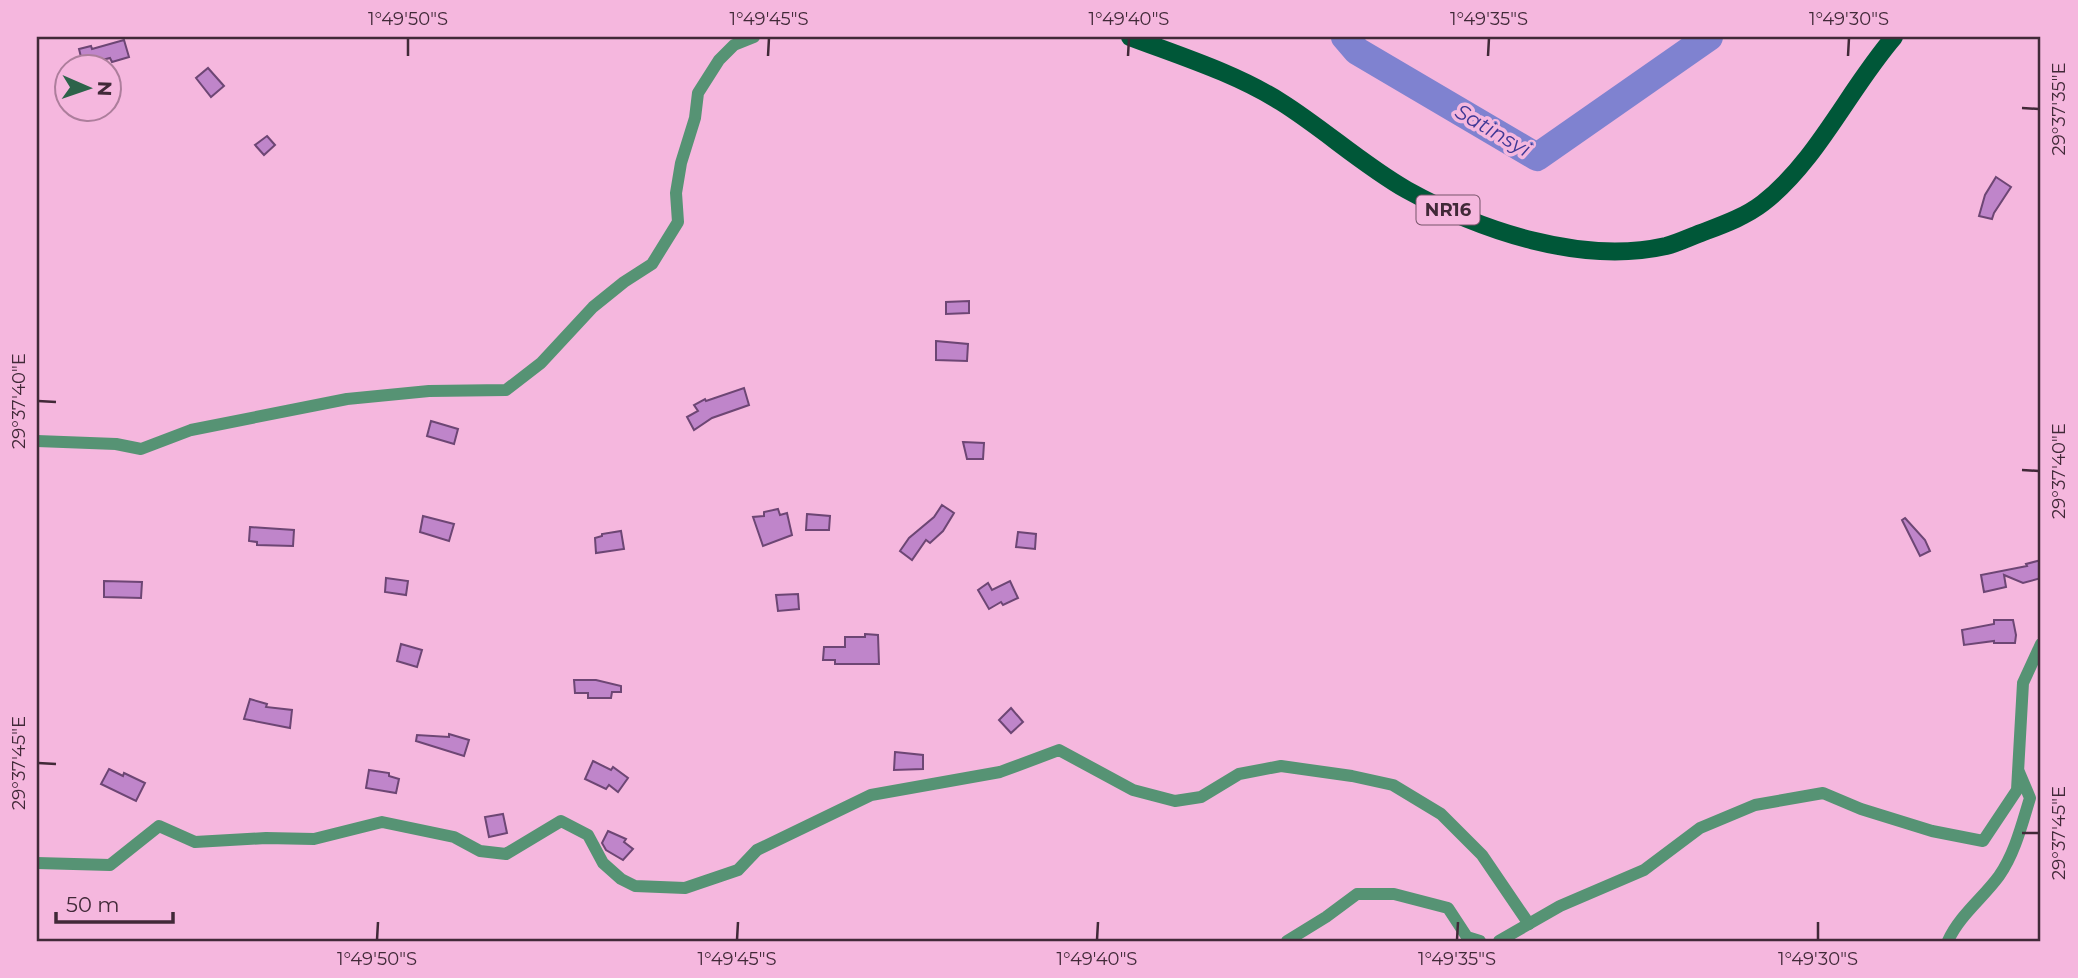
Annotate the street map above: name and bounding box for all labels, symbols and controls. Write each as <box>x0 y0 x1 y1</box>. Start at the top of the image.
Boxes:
text: 1°49'50"S <box>368 8 448 30</box>
text: 1°49'45"S <box>730 8 808 30</box>
text: 1°49'40"S <box>1089 8 1169 30</box>
text: 1°49'35"S <box>1450 8 1528 30</box>
text: 1°49'30"S <box>1809 8 1889 30</box>
north arrow <box>52 52 122 122</box>
text: 29°37'35"E <box>2048 63 2070 156</box>
text: N <box>93 80 116 97</box>
water label: Satinsyi <box>1451 98 1535 162</box>
road number: NR16 <box>1416 196 1480 224</box>
text: 29°37'40"E <box>8 353 30 449</box>
text: 29°37'40"E <box>2048 423 2070 519</box>
text: 29°37'45"E <box>8 716 30 810</box>
text: 29°37'45"E <box>2048 786 2070 880</box>
scale bar <box>56 880 173 924</box>
text: 50 m <box>66 892 120 917</box>
text: 1°49'50"S <box>337 948 417 970</box>
text: 1°49'45"S <box>698 948 776 970</box>
text: 1°49'40"S <box>1057 948 1137 970</box>
text: 1°49'35"S <box>1418 948 1496 970</box>
text: 1°49'30"S <box>1778 948 1858 970</box>

